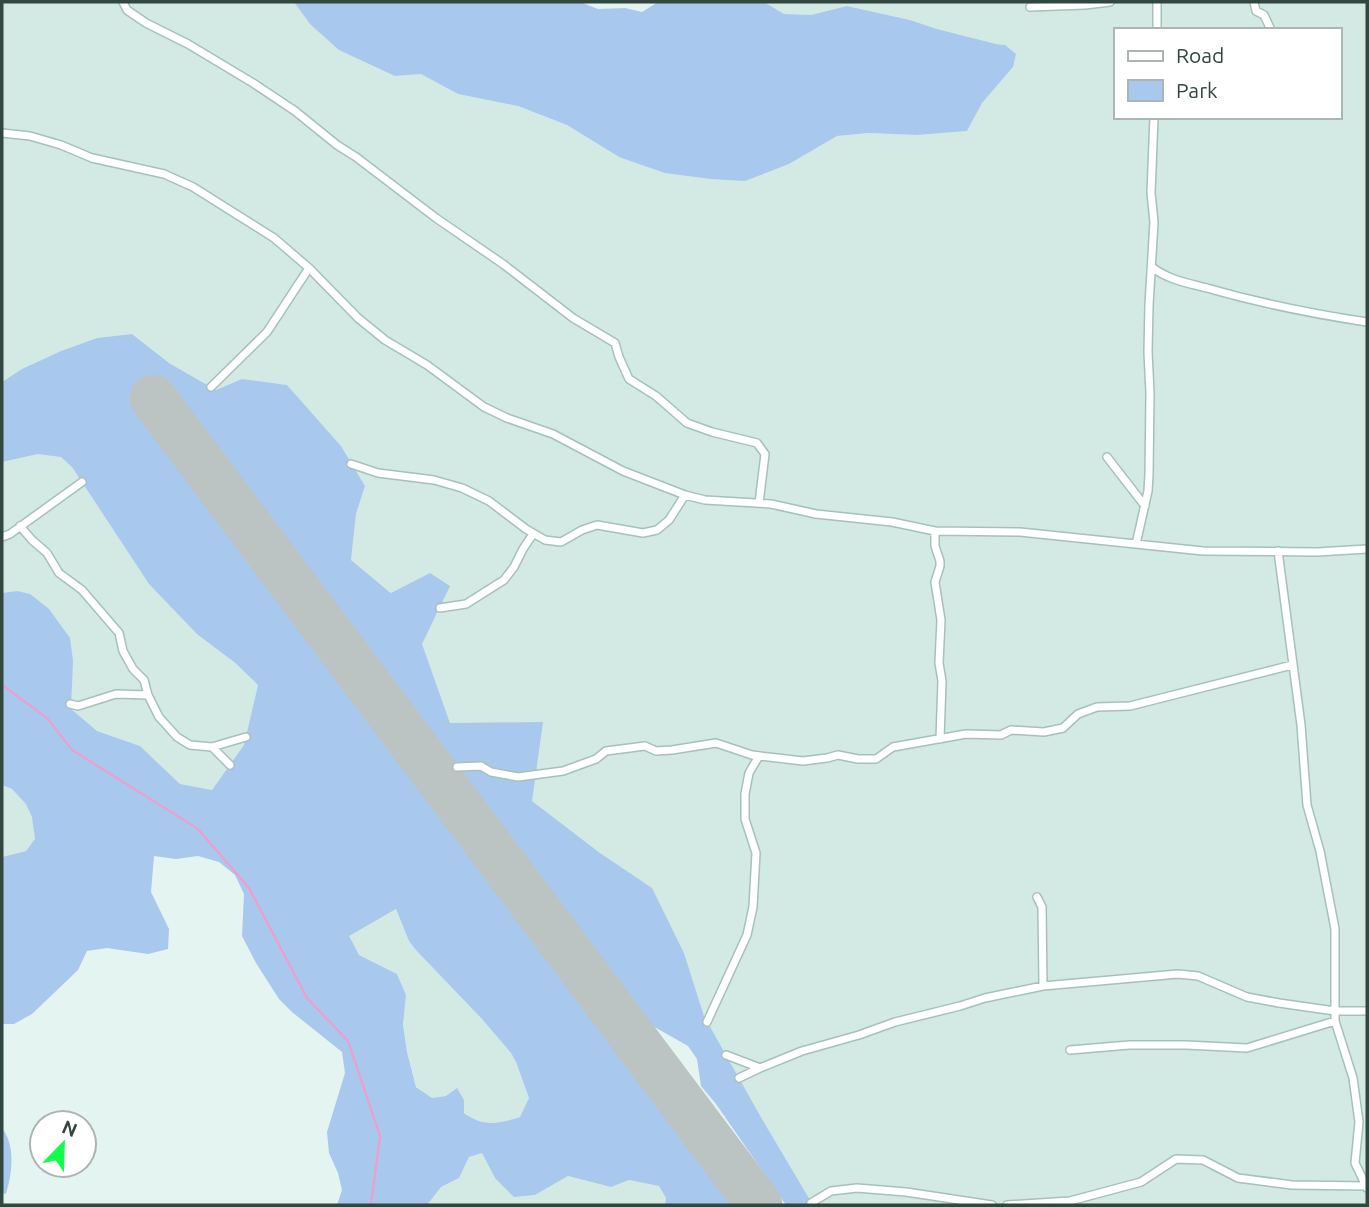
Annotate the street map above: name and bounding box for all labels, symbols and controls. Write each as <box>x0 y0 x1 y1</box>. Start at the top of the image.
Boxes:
legend <box>1114 28 1341 119</box>
text: Road <box>1176 43 1224 67</box>
text: Park <box>1176 78 1218 102</box>
north arrow <box>28 1109 98 1179</box>
text: N <box>59 1115 80 1141</box>

